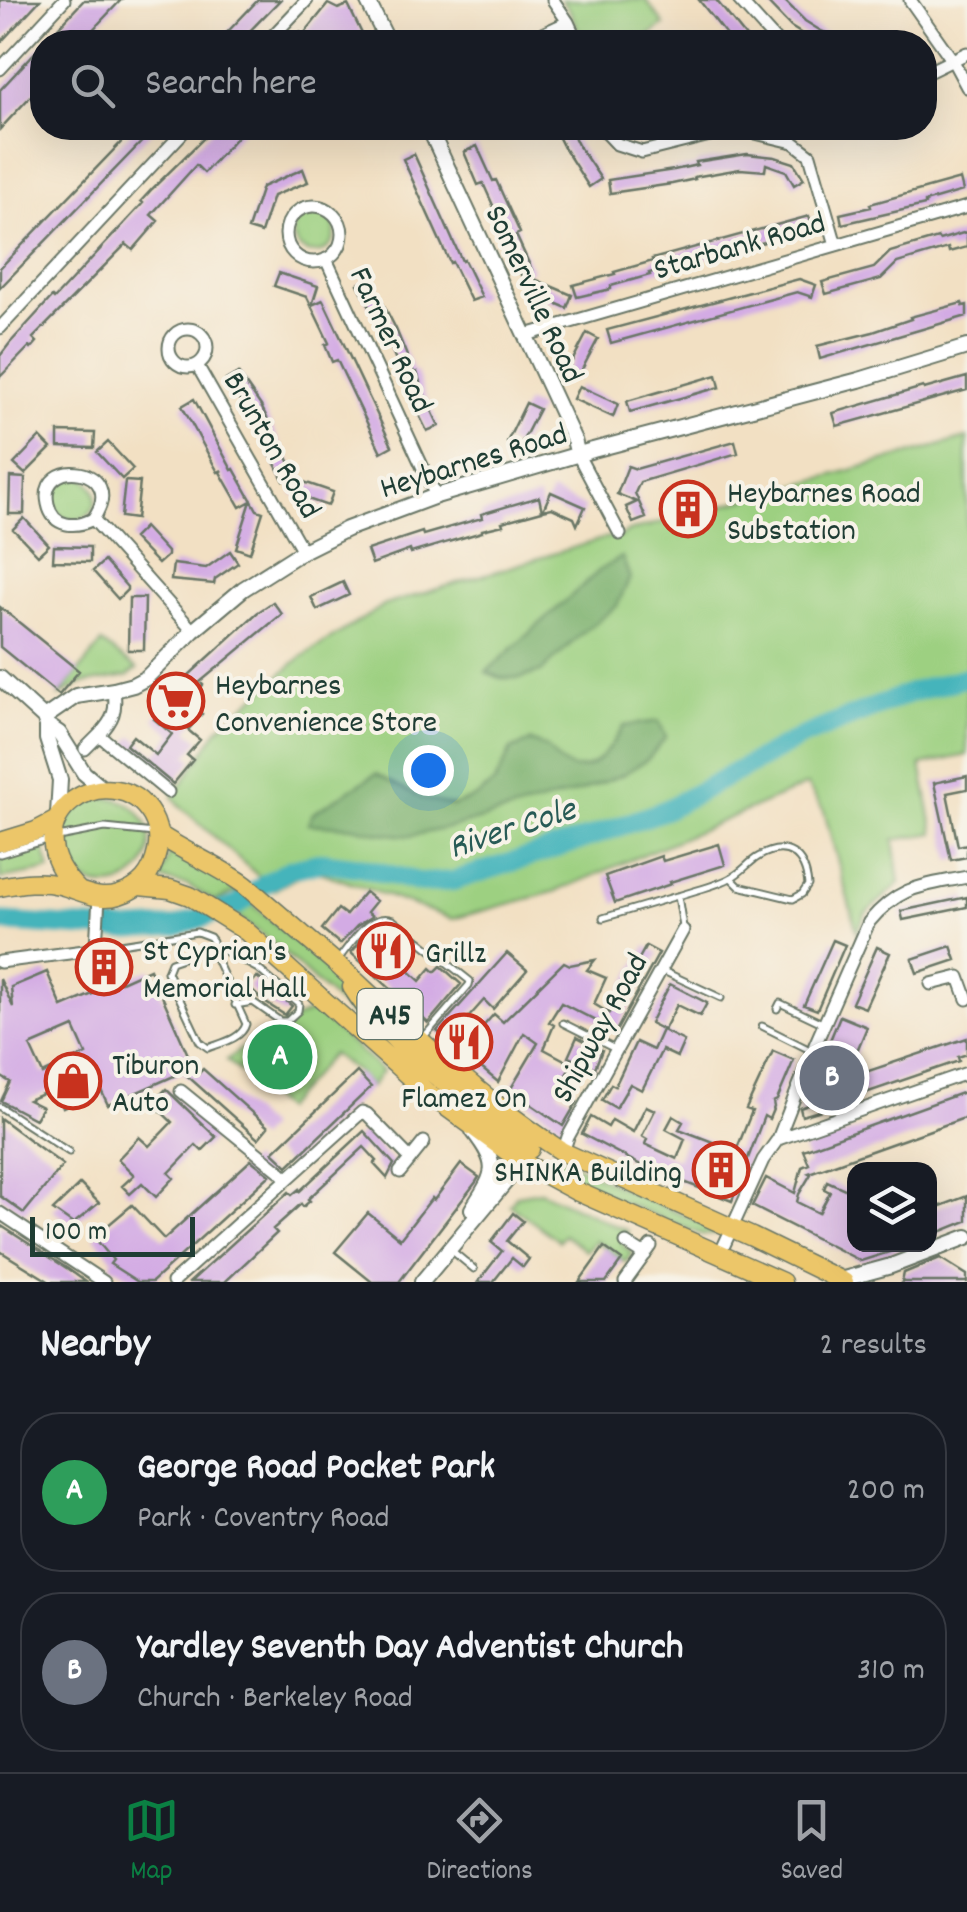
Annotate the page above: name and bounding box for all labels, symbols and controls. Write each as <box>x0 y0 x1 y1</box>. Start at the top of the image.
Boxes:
search box <box>30 30 937 140</box>
icon: search <box>65 58 120 113</box>
text: Search here <box>145 58 317 113</box>
street label: Somerville Road <box>470 198 593 392</box>
street label: Starbank Road <box>649 202 832 295</box>
street label: Farmer Road <box>335 261 442 422</box>
street label: Brunton Road <box>209 364 330 529</box>
street label: Heybarnes Road <box>375 413 574 514</box>
place label: Heybarnes Road Substation <box>727 473 921 556</box>
building icon: Heybarnes Road Substation <box>658 479 718 539</box>
place label: Heybarnes Convenience Store <box>215 665 437 748</box>
supermarket icon: Heybarnes Convenience Store <box>146 671 206 731</box>
your location <box>403 745 454 796</box>
water label: River Cole <box>443 786 584 875</box>
restaurant icon: Grillz <box>356 921 416 981</box>
place label: St Cyprian's Memorial Hall <box>143 931 307 1014</box>
place label: Grillz <box>425 933 486 979</box>
building icon: St Cyprian's Memorial Hall <box>74 937 134 997</box>
street label: Shipway Road <box>542 946 663 1113</box>
road number: A45 <box>358 989 422 1039</box>
restaurant icon: Flamez On <box>434 1012 494 1072</box>
pin: A <box>248 1020 312 1094</box>
pin: B <box>800 1040 864 1116</box>
place label: Tiburon Auto <box>112 1045 199 1128</box>
shop icon: Tiburon Auto <box>43 1051 103 1111</box>
place label: Flamez On <box>401 1078 527 1124</box>
building icon: SHINKA Building <box>691 1140 751 1200</box>
place label: SHINKA Building <box>494 1152 682 1198</box>
map controls <box>847 1162 937 1252</box>
button: layers <box>847 1162 937 1252</box>
scale bar <box>30 1212 195 1256</box>
text: 100 m <box>45 1214 107 1254</box>
text: Nearby <box>40 1317 150 1377</box>
text: 2 results <box>820 1324 927 1370</box>
text: George Road Pocket Park <box>137 1442 495 1497</box>
text: A <box>66 1469 83 1515</box>
text: 200 m <box>847 1469 925 1515</box>
text: Park · Coventry Road <box>137 1497 390 1543</box>
text: Yardley Seventh Day Adventist Church <box>137 1622 683 1677</box>
text: B <box>67 1649 82 1695</box>
text: 310 m <box>857 1649 925 1695</box>
text: Church · Berkeley Road <box>137 1677 413 1723</box>
tab: Map <box>124 1793 179 1893</box>
tab: Directions <box>427 1793 533 1893</box>
tab: Saved <box>781 1793 843 1893</box>

